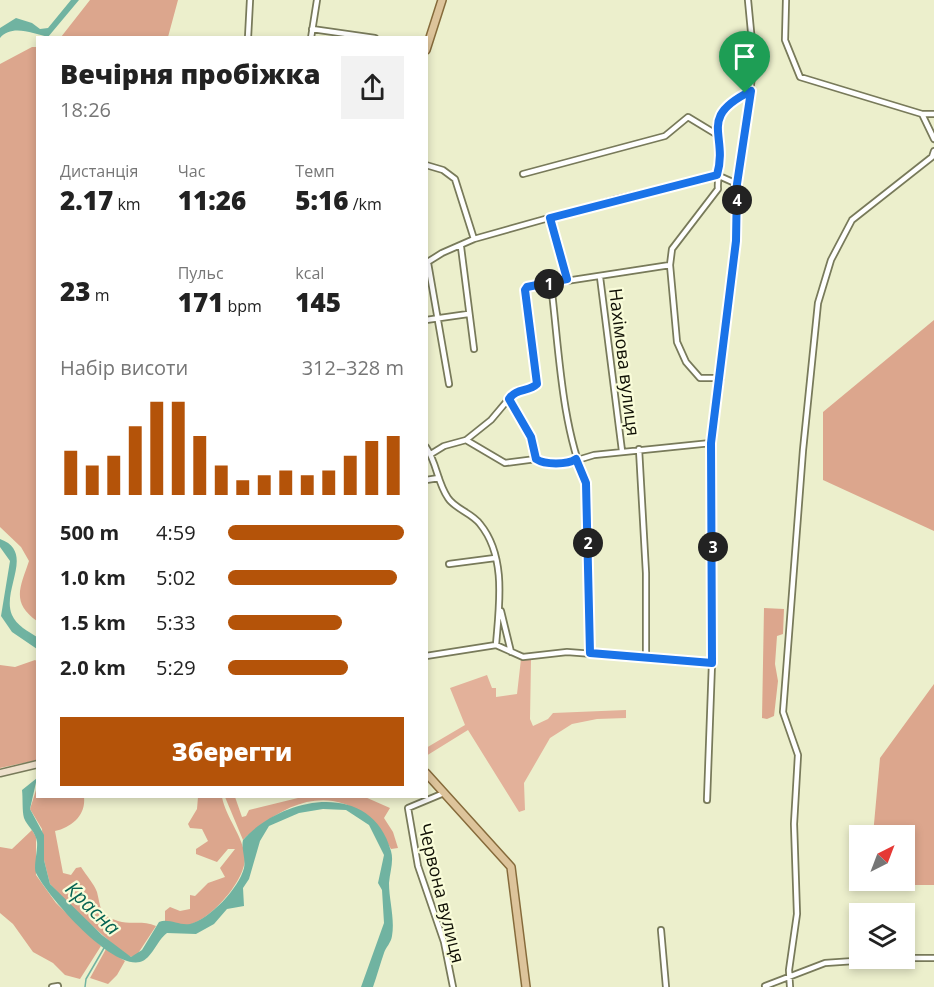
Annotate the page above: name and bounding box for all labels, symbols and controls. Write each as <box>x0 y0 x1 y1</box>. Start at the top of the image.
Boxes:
pin <box>719 31 770 93</box>
icon: arrive <box>728 40 761 73</box>
text: Вечірня пробіжка <box>60 55 321 92</box>
button: share <box>341 56 404 119</box>
text: 18:26 <box>60 96 111 123</box>
text: Дистанція <box>60 160 138 182</box>
text: Час <box>178 160 205 182</box>
text: Темп <box>295 160 335 182</box>
text: 2.17 <box>60 182 113 218</box>
text: 11:26 <box>178 182 246 218</box>
text: 5:16 <box>295 182 349 218</box>
pin: 4 <box>722 185 752 215</box>
text: 4 <box>732 189 742 211</box>
text: km <box>113 193 141 215</box>
text: /km <box>349 193 382 215</box>
text: Пульс <box>178 262 224 284</box>
text: kcal <box>295 262 324 284</box>
pin: 1 <box>534 269 564 299</box>
text: 23 <box>60 273 90 309</box>
text: 1 <box>544 273 554 295</box>
text: m <box>90 284 109 306</box>
text: 171 <box>178 284 223 320</box>
text: 145 <box>295 284 341 320</box>
street label: Нахімова вулиця <box>604 287 646 437</box>
text: bpm <box>223 295 262 317</box>
text: Набір висоти <box>60 354 188 381</box>
text: 312–328 m <box>302 354 404 381</box>
text: 500 m <box>60 519 119 546</box>
text: 4:59 <box>156 519 196 546</box>
pin: 2 <box>573 528 603 558</box>
text: 2 <box>583 532 593 554</box>
pin: 3 <box>698 532 728 562</box>
text: 3 <box>708 536 718 558</box>
text: 1.0 km <box>60 564 126 591</box>
text: 5:02 <box>156 564 196 591</box>
text: 1.5 km <box>60 609 126 636</box>
text: 5:33 <box>156 609 196 636</box>
text: 2.0 km <box>60 654 126 681</box>
text: 5:29 <box>156 654 196 681</box>
button: Зберегти <box>60 717 404 786</box>
street label: Червона вулиця <box>413 821 471 965</box>
north arrow <box>849 825 915 891</box>
map controls <box>849 825 915 969</box>
water label: Красна <box>60 875 126 941</box>
button: layers <box>849 903 915 969</box>

